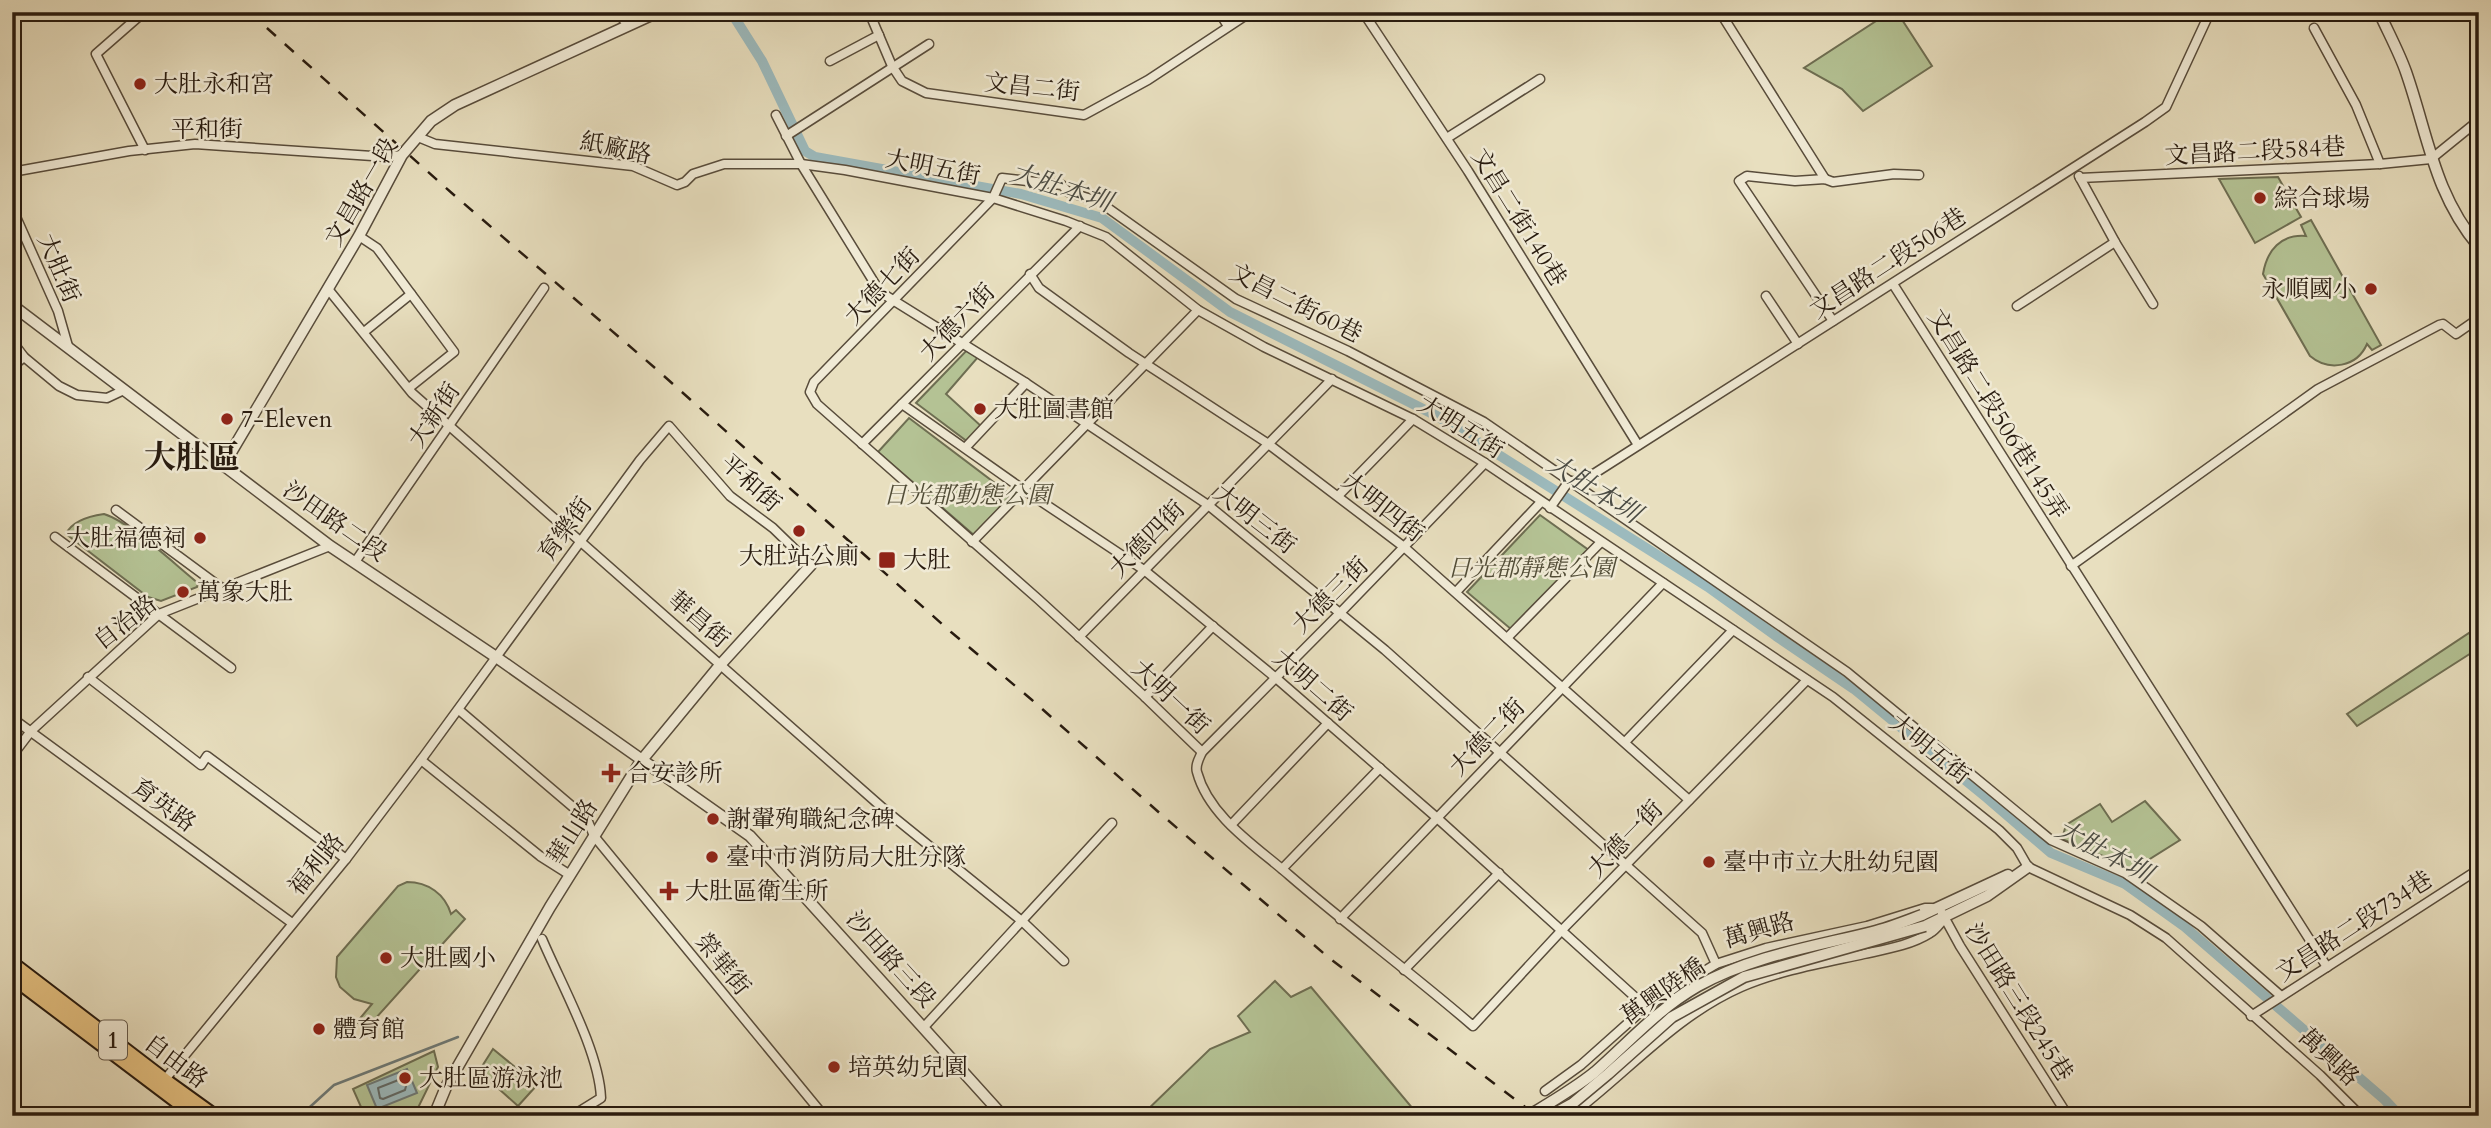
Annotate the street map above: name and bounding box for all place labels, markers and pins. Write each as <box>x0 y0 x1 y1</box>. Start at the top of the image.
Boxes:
place label: 大肚永和宮 <box>154 68 274 101</box>
marker: 大肚永和宮 <box>132 76 148 92</box>
place label: 綜合球場 <box>2274 182 2370 215</box>
marker: 綜合球場 <box>2252 190 2268 206</box>
place label: 永順國小 <box>2261 273 2357 306</box>
marker: 永順國小 <box>2363 281 2379 297</box>
place label: 大肚圖書館 <box>994 393 1114 426</box>
marker: 大肚圖書館 <box>972 401 988 417</box>
place label: 7-Eleven <box>241 403 333 436</box>
marker: 7-Eleven <box>219 411 235 427</box>
place label: 大肚福德祠 <box>66 522 186 555</box>
marker: 大肚站公廁 <box>791 523 807 539</box>
marker: 大肚福德祠 <box>192 530 208 546</box>
place label: 大肚站公廁 <box>739 540 859 573</box>
place label: 大肚 <box>903 544 951 577</box>
marker: 大肚 <box>877 550 897 570</box>
place label: 萬象大肚 <box>197 576 293 609</box>
marker: 萬象大肚 <box>175 584 191 600</box>
place label: 合安診所 <box>627 757 723 790</box>
marker: 合安診所 <box>601 763 621 783</box>
place label: 謝翬殉職紀念碑 <box>727 803 895 836</box>
marker: 謝翬殉職紀念碑 <box>705 811 721 827</box>
place label: 臺中市消防局大肚分隊 <box>726 841 966 874</box>
place label: 臺中市立大肚幼兒園 <box>1723 846 1939 879</box>
marker: 臺中市消防局大肚分隊 <box>704 849 720 865</box>
marker: 臺中市立大肚幼兒園 <box>1701 854 1717 870</box>
place label: 大肚區衛生所 <box>685 875 829 908</box>
marker: 大肚區衛生所 <box>659 881 679 901</box>
place label: 大肚國小 <box>400 942 496 975</box>
marker: 大肚國小 <box>378 950 394 966</box>
place label: 體育館 <box>333 1013 405 1046</box>
marker: 體育館 <box>311 1021 327 1037</box>
place label: 培英幼兒園 <box>848 1051 968 1084</box>
marker: 培英幼兒園 <box>826 1059 842 1075</box>
place label: 大肚區游泳池 <box>419 1062 563 1095</box>
marker: 大肚區游泳池 <box>397 1070 413 1086</box>

